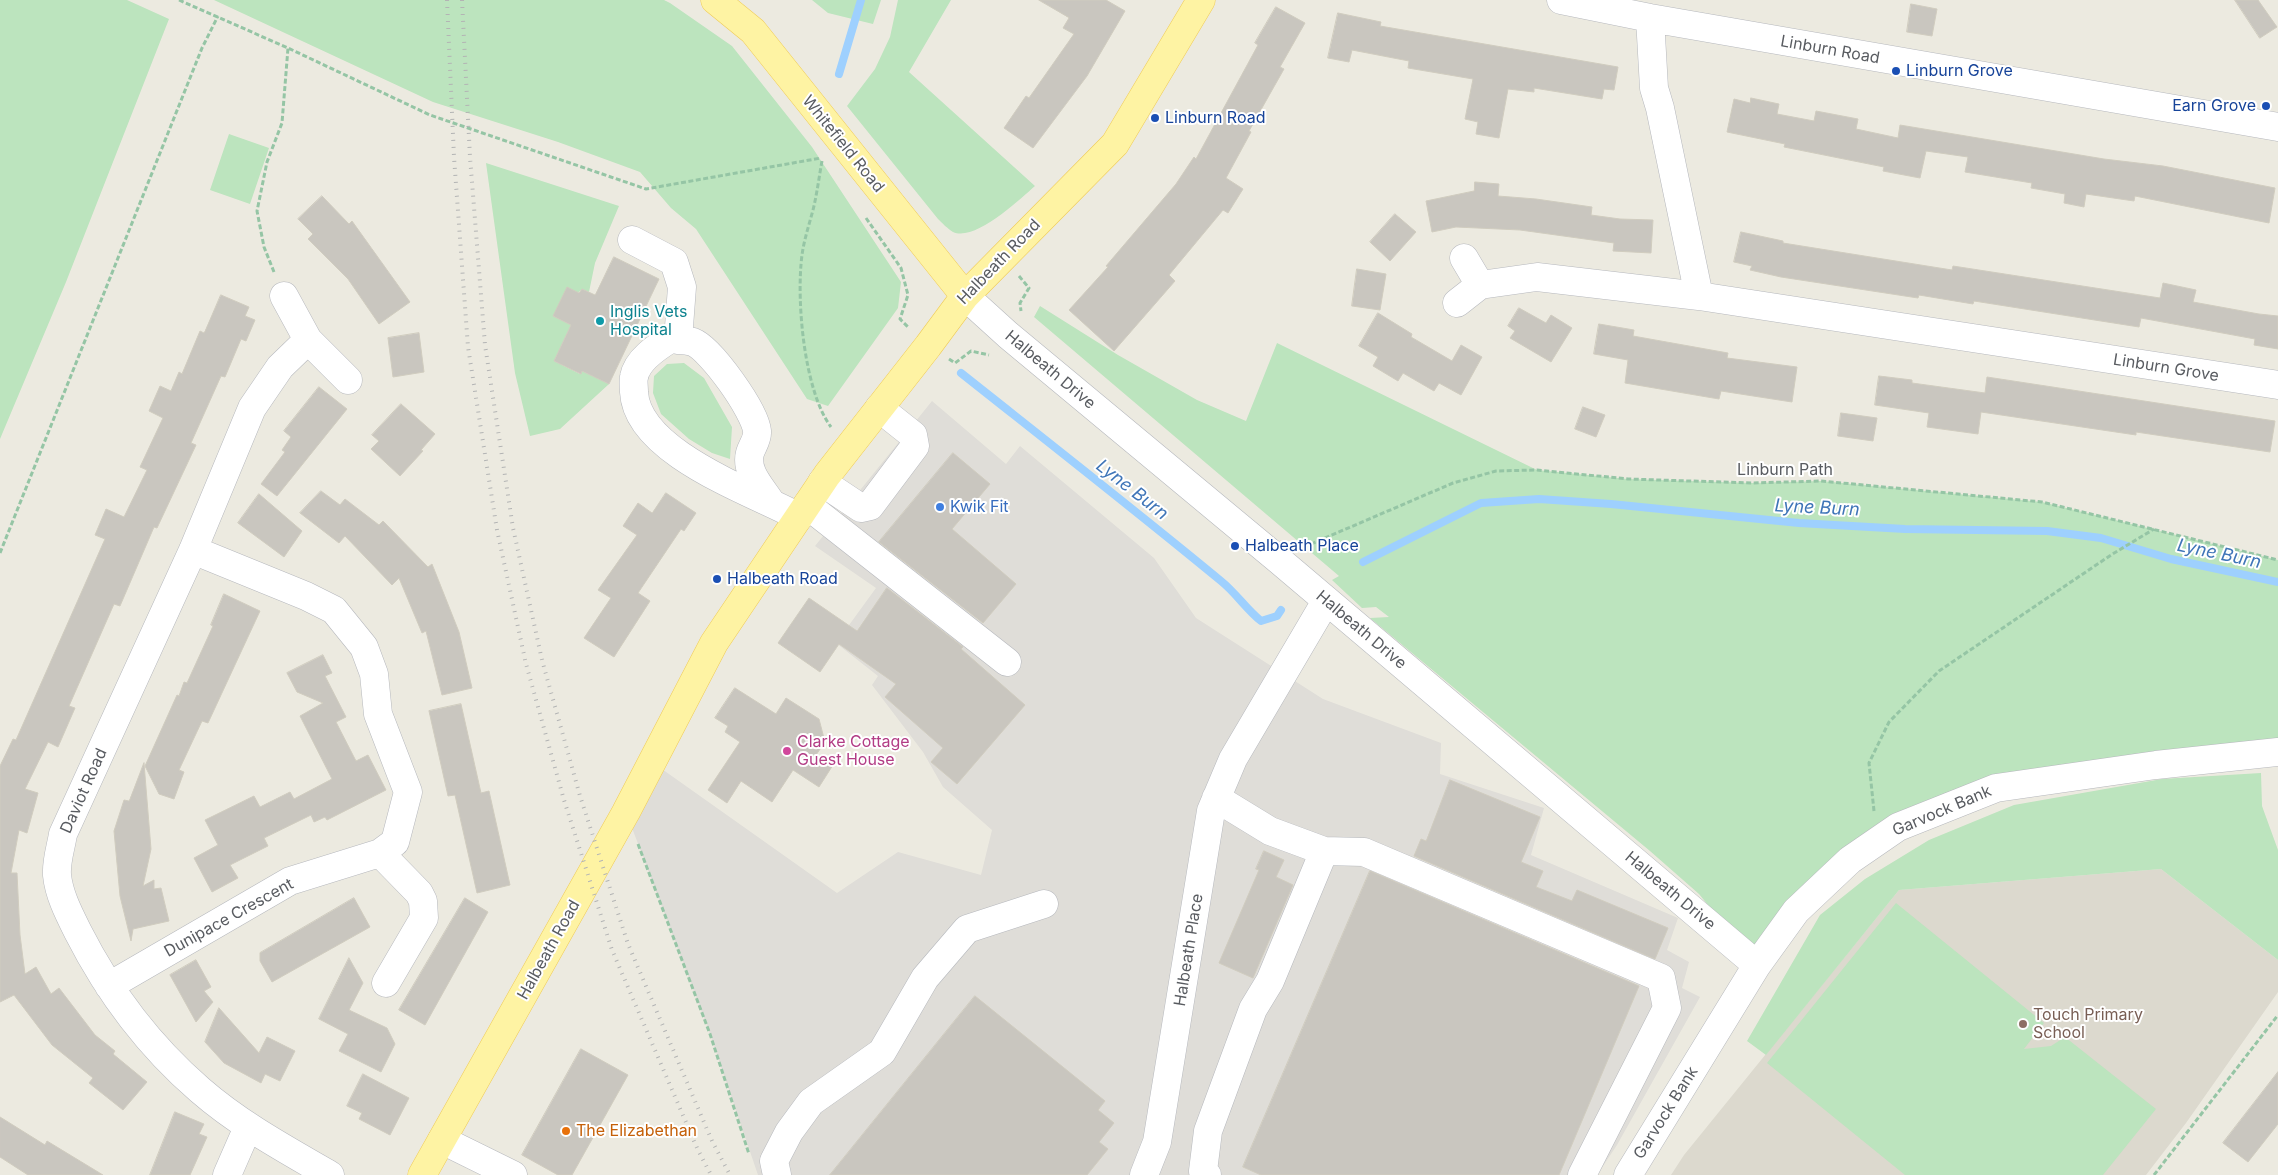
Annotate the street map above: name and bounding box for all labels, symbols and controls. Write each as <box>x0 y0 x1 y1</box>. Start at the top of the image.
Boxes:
street label: Linburn Road <box>1779 32 1881 68</box>
place label: Linburn Grove <box>1906 61 2013 81</box>
marker: Linburn Grove <box>1890 65 1902 77</box>
street label: Whitefield Road <box>798 92 888 196</box>
place label: Earn Grove <box>2172 96 2256 116</box>
marker: Earn Grove <box>2260 100 2272 112</box>
place label: Linburn Road <box>1165 108 1265 128</box>
marker: Linburn Road <box>1149 112 1161 124</box>
street label: Halbeath Road <box>954 215 1044 309</box>
place label: Inglis Vets Hospital <box>610 302 687 340</box>
marker: Inglis Vets Hospital <box>594 315 606 327</box>
street label: Halbeath Drive <box>1001 327 1099 413</box>
street label: Linburn Grove <box>2112 350 2220 386</box>
water label: Lyne Burn <box>1092 455 1172 525</box>
street label: Linburn Path <box>1737 460 1833 480</box>
water label: Lyne Burn <box>1774 495 1860 521</box>
place label: Kwik Fit <box>950 497 1009 517</box>
marker: Kwik Fit <box>934 501 946 513</box>
water label: Lyne Burn <box>2175 535 2263 573</box>
place label: Halbeath Place <box>1245 536 1359 556</box>
marker: Halbeath Place <box>1229 540 1241 552</box>
place label: Halbeath Road <box>727 569 838 589</box>
marker: Halbeath Road <box>711 573 723 585</box>
street label: Halbeath Drive <box>1312 587 1410 673</box>
place label: Clarke Cottage Guest House <box>797 732 910 770</box>
street label: Daviot Road <box>57 745 111 837</box>
marker: Clarke Cottage Guest House <box>781 745 793 757</box>
street label: Garvock Bank <box>1890 782 1994 840</box>
street label: Halbeath Drive <box>1621 848 1719 934</box>
street label: Dunipace Crescent <box>161 875 297 961</box>
street label: Halbeath Place <box>1171 892 1207 1008</box>
street label: Halbeath Road <box>514 897 584 1003</box>
place label: Touch Primary School <box>2033 1005 2143 1043</box>
marker: Touch Primary School <box>2017 1018 2029 1030</box>
street label: Garvock Bank <box>1630 1063 1702 1163</box>
place label: The Elizabethan <box>576 1121 697 1141</box>
marker: The Elizabethan <box>560 1125 572 1137</box>

